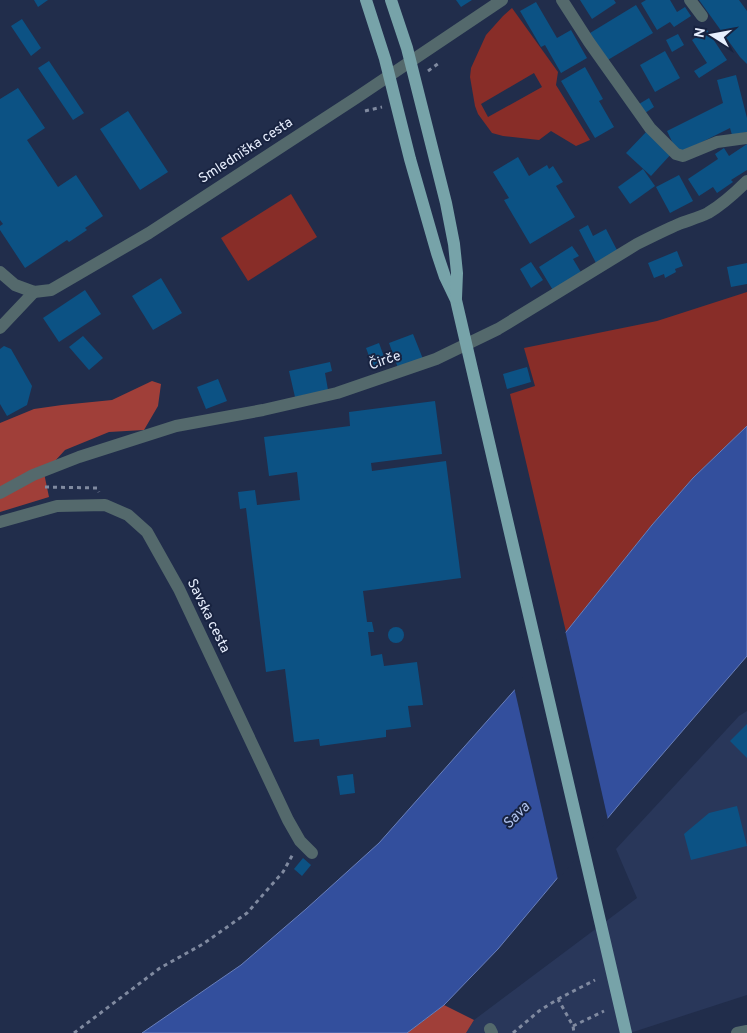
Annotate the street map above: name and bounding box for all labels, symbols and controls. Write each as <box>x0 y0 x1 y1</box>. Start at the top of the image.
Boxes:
north arrow <box>687 10 737 60</box>
text: N <box>691 26 710 39</box>
street label: Smledniška cesta <box>196 114 296 188</box>
street label: Čirče <box>366 347 403 374</box>
street label: Savska cesta <box>183 576 233 656</box>
water label: Sava <box>499 798 535 834</box>

